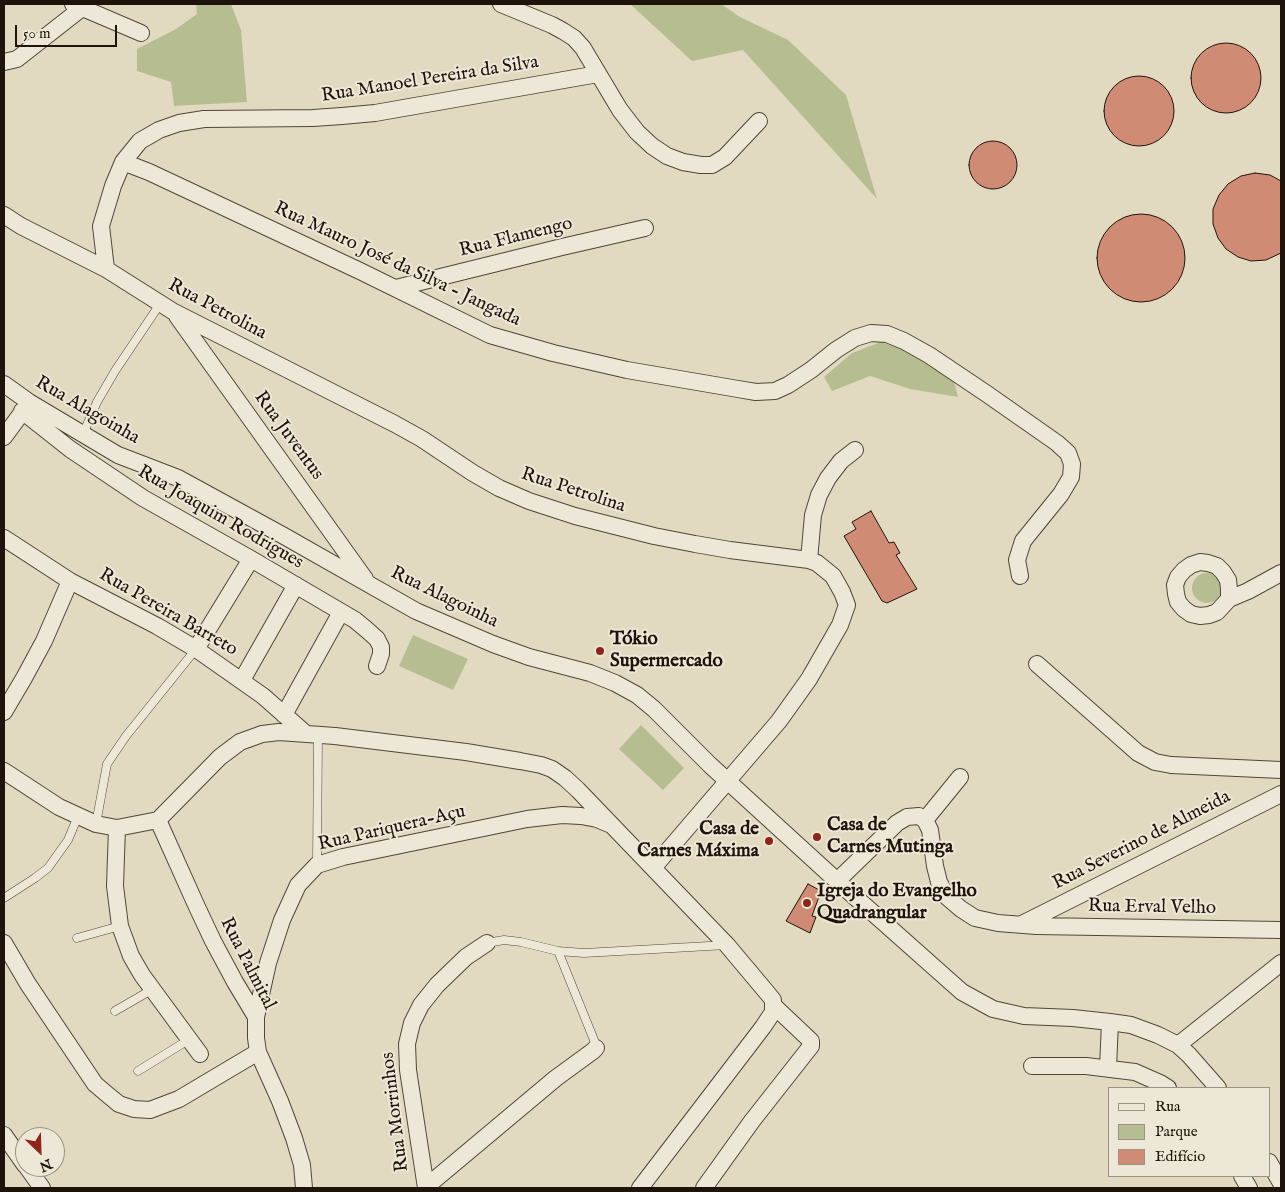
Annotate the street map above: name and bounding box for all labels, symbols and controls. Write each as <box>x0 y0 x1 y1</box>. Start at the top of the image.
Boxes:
scale bar <box>18 15 120 47</box>
text: 50 m <box>23 24 51 43</box>
street label: Rua Manoel Pereira da Silva <box>320 52 540 108</box>
street label: Rua Mauro José da Silva - Jangada <box>270 198 524 332</box>
street label: Rua Flamengo <box>457 213 575 263</box>
street label: Rua Petrolina <box>164 275 270 345</box>
street label: Rua Alagoinha <box>31 372 143 450</box>
street label: Rua Juventus <box>248 387 328 485</box>
street label: Rua Joaquim Rodrigues <box>133 461 307 575</box>
street label: Rua Petrolina <box>518 463 628 519</box>
street label: Rua Alagoinha <box>387 562 501 634</box>
street label: Rua Pereira Barreto <box>95 564 241 662</box>
place label: Tókio Supermercado <box>610 629 723 673</box>
marker: Tókio Supermercado <box>594 645 606 657</box>
street label: Rua Severino de Almeida <box>1049 786 1235 896</box>
street label: Rua Pariquera-Açu <box>316 801 468 857</box>
place label: Casa de Carnes Mutinga <box>827 815 953 859</box>
place label: Casa de Carnes Máxima <box>637 819 759 863</box>
marker: Casa de Carnes Mutinga <box>811 831 823 843</box>
marker: Casa de Carnes Máxima <box>763 835 775 847</box>
place label: Igreja do Evangelho Quadrangular <box>817 881 977 925</box>
street label: Rua Erval Velho <box>1088 895 1216 921</box>
marker: Igreja do Evangelho Quadrangular <box>801 897 813 909</box>
street label: Rua Palmital <box>214 914 280 1014</box>
street label: Rua Morrinhos <box>377 1051 415 1173</box>
legend <box>1108 1087 1270 1177</box>
text: Rua <box>1155 1097 1181 1116</box>
text: Parque <box>1155 1122 1198 1141</box>
north arrow <box>15 1127 65 1177</box>
text: Edifício <box>1155 1147 1205 1166</box>
text: N <box>36 1154 55 1175</box>

